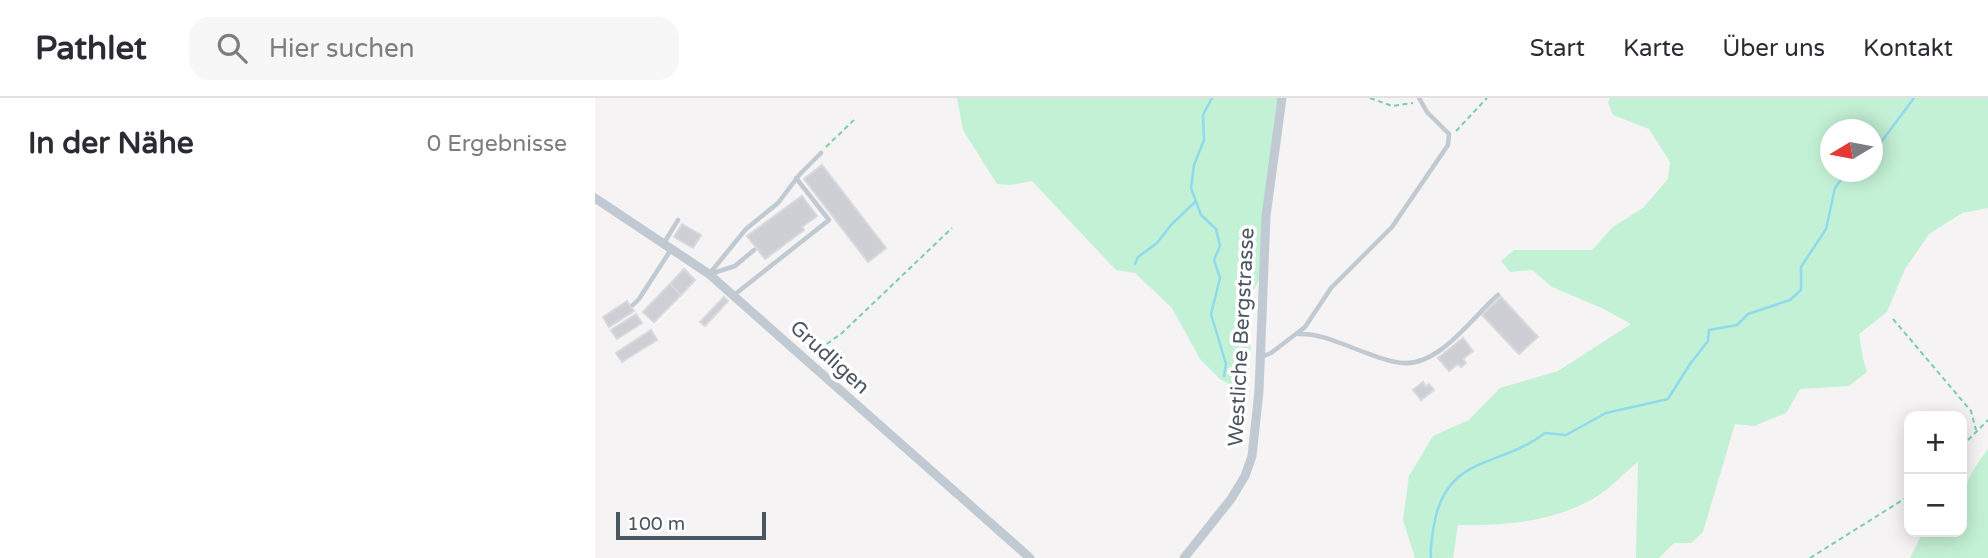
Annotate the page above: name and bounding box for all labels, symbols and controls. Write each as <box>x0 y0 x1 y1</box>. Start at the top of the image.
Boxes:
search box <box>189 17 679 80</box>
text: Pathlet <box>35 29 147 68</box>
icon: search <box>213 29 251 67</box>
text: Hier suchen <box>269 33 415 64</box>
text: Start <box>1530 34 1585 63</box>
text: Karte <box>1623 34 1684 63</box>
text: Über uns <box>1722 34 1825 63</box>
text: Kontakt <box>1863 34 1953 63</box>
north arrow <box>1820 119 1883 182</box>
text: In der Nähe <box>28 125 194 162</box>
text: 0 Ergebnisse <box>427 130 567 158</box>
street label: Westliche Bergstrasse <box>1223 227 1260 447</box>
street label: Grudligen <box>785 315 875 400</box>
map controls <box>1904 411 1967 537</box>
button: + <box>1904 411 1967 474</box>
button: − <box>1904 474 1967 537</box>
scale bar <box>616 509 767 541</box>
text: 100 m <box>627 513 685 535</box>

